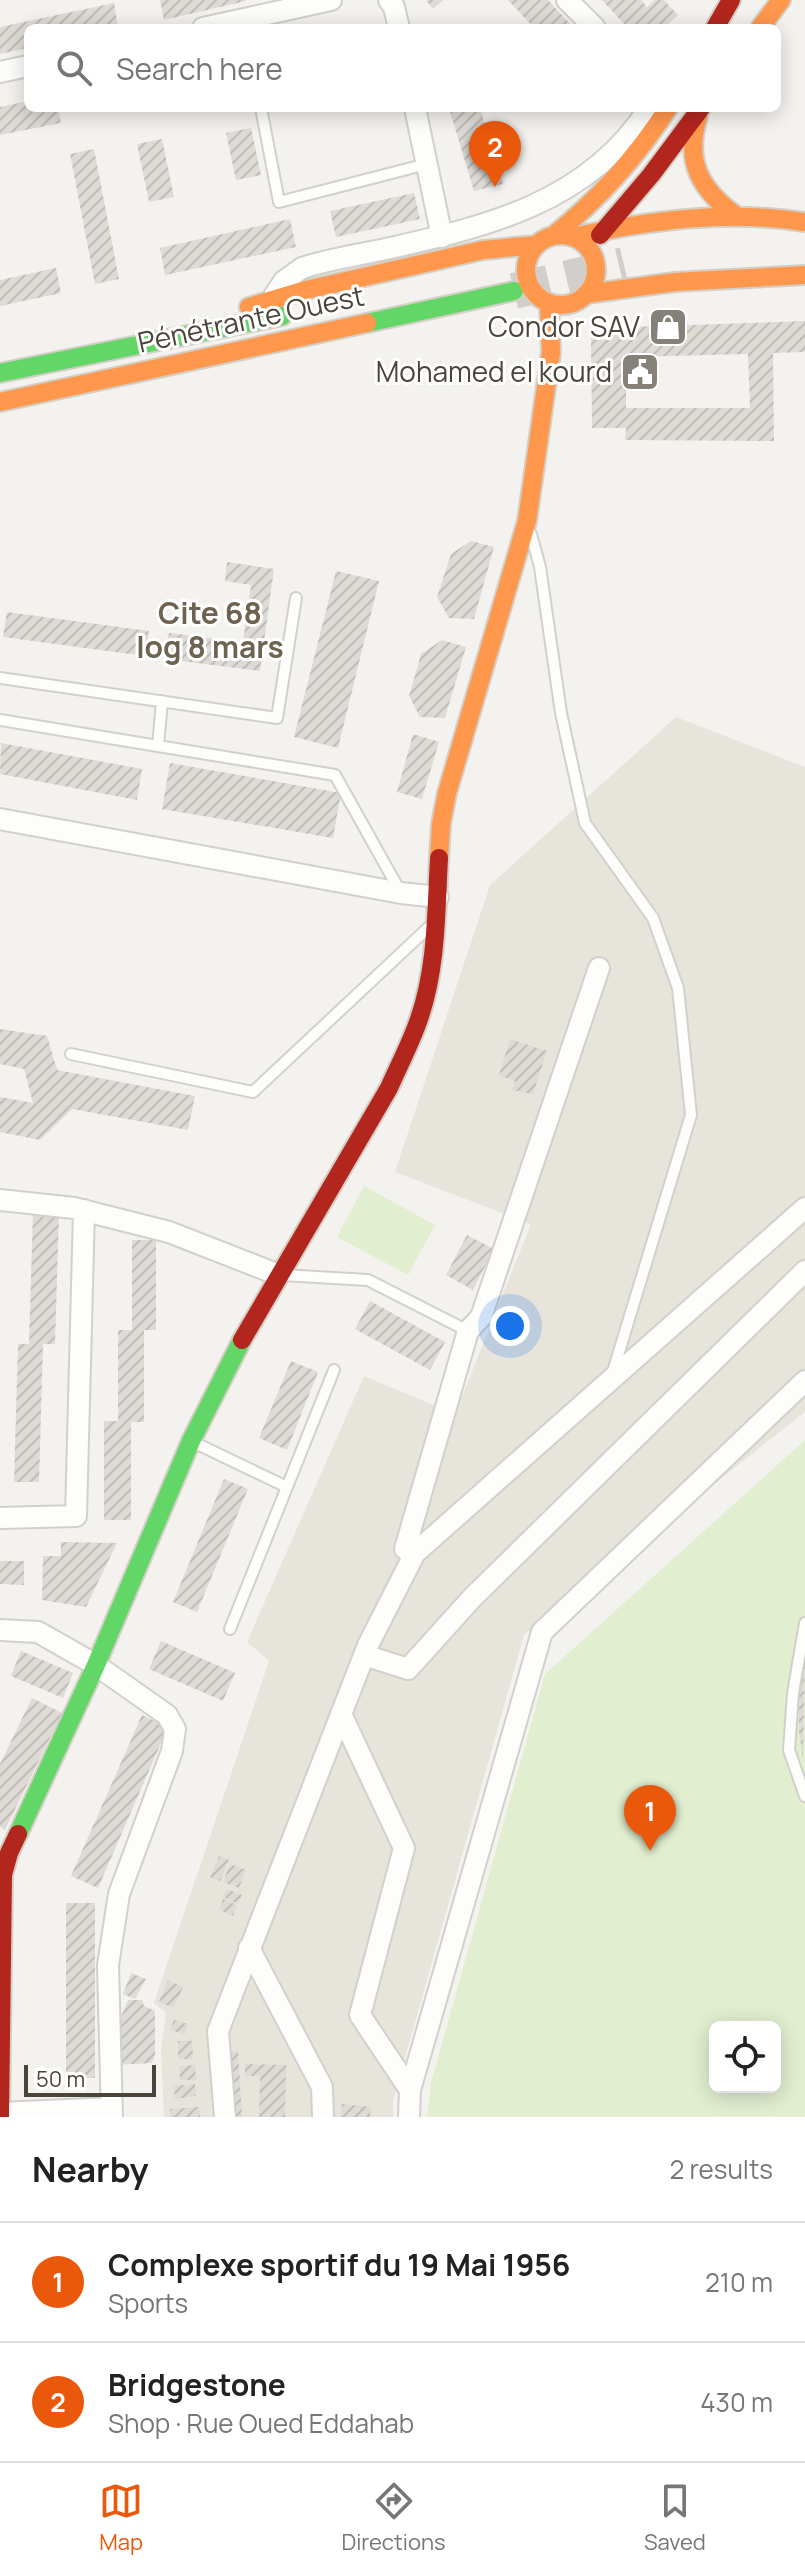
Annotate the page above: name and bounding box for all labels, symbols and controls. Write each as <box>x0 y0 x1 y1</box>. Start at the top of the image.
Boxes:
search box <box>24 24 781 112</box>
icon: search <box>52 46 96 90</box>
text: Search here <box>116 48 283 89</box>
pin: 2 <box>469 121 521 187</box>
street label: Pénétrante Ouest <box>134 275 368 361</box>
shop icon: Condor SAV <box>647 306 689 348</box>
place label: Condor SAV <box>488 307 640 345</box>
public building icon: Mohamed el kourd <box>619 351 661 393</box>
place label: Mohamed el kourd <box>376 352 612 390</box>
district label: Cite 68 log 8 mars <box>136 592 284 667</box>
your location <box>490 1306 530 1346</box>
pin: 1 <box>624 1785 676 1851</box>
map controls <box>709 2021 781 2093</box>
button: locate <box>709 2021 781 2093</box>
scale bar <box>24 2061 156 2097</box>
text: 50 m <box>36 2064 85 2094</box>
text: Nearby <box>32 2146 148 2192</box>
text: 2 results <box>669 2151 773 2187</box>
text: Complexe sportif du 19 Mai 1956 <box>108 2244 571 2285</box>
text: 1 <box>52 2264 64 2300</box>
text: 210 m <box>705 2264 773 2300</box>
text: Sports <box>108 2285 188 2321</box>
text: Bridgestone <box>108 2364 286 2405</box>
text: 2 <box>50 2384 66 2420</box>
text: 430 m <box>700 2384 773 2420</box>
text: Shop · Rue Oued Eddahab <box>108 2405 414 2441</box>
tab: Map <box>99 2479 143 2557</box>
tab: Directions <box>341 2479 446 2557</box>
tab: Saved <box>644 2479 706 2557</box>

